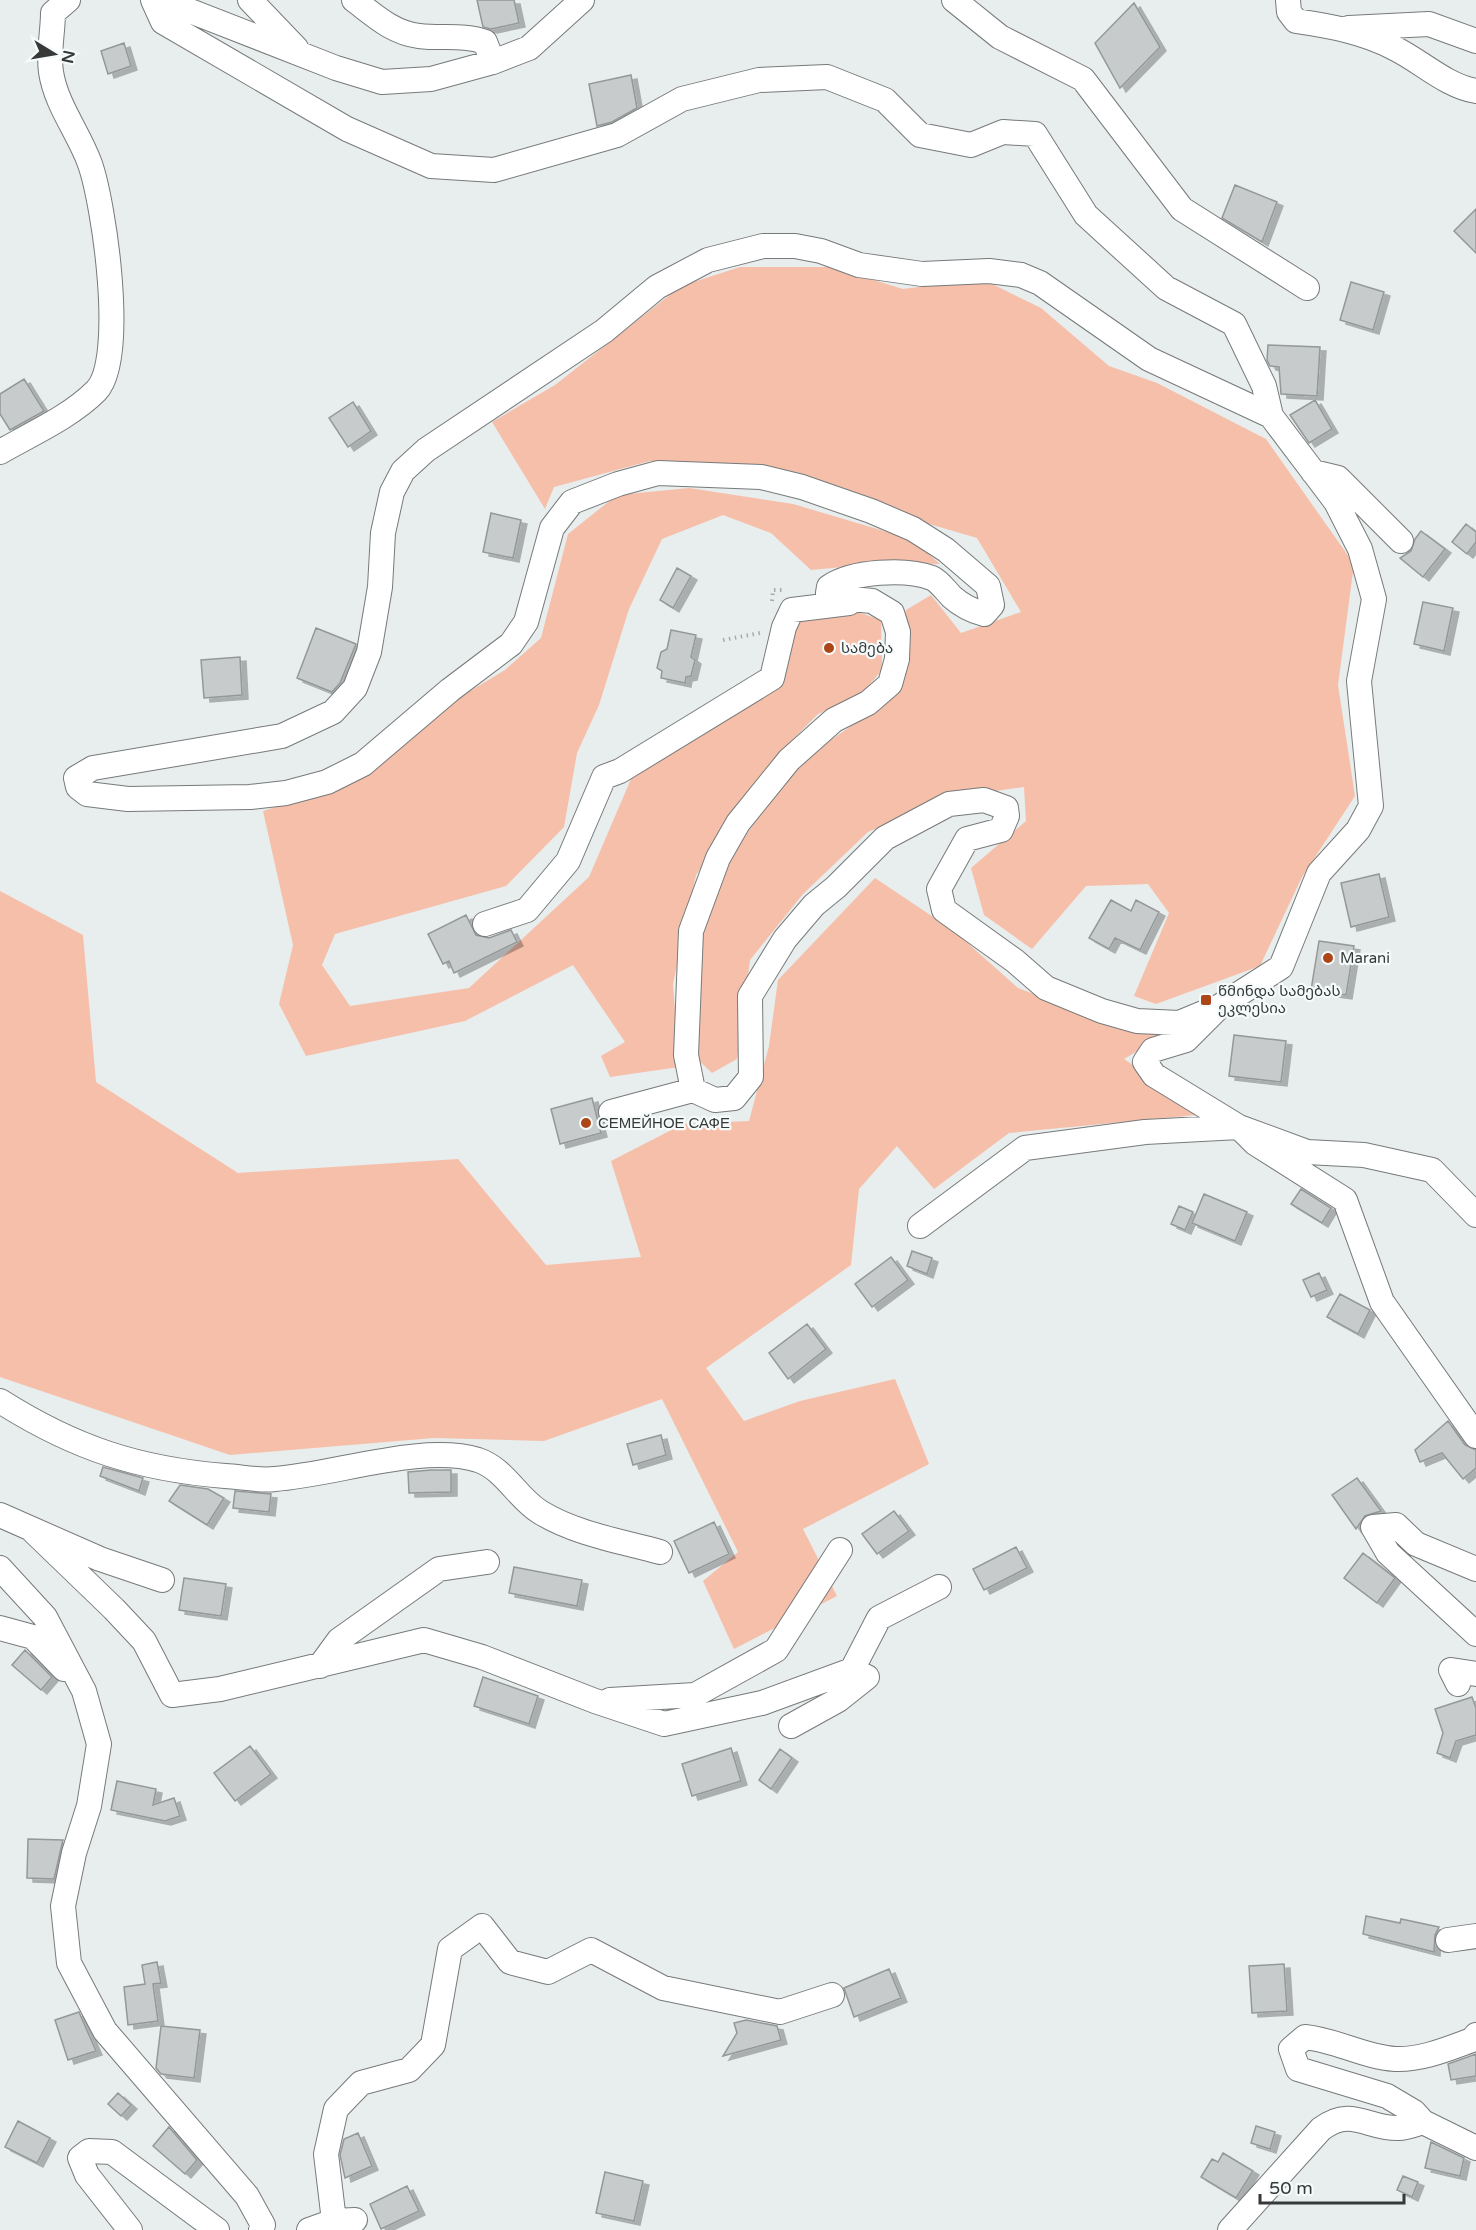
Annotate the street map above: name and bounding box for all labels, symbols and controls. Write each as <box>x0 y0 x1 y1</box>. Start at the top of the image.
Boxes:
north arrow <box>24 24 84 84</box>
text: N <box>57 48 79 65</box>
place label: სამება <box>841 639 893 657</box>
marker: სამება <box>822 641 836 655</box>
place label: Marani <box>1340 949 1390 967</box>
marker: Marani <box>1321 951 1335 965</box>
place label: წმინდა სამებას ეკლესია <box>1218 982 1341 1017</box>
marker: წმინდა სამებას ეკლესია <box>1199 993 1213 1007</box>
place label: СЕМЕЙНОЕ САФЕ <box>598 1114 730 1132</box>
marker: СЕМЕЙНОЕ САФЕ <box>579 1116 593 1130</box>
scale bar <box>1260 2167 1404 2205</box>
text: 50 m <box>1269 2177 1313 2199</box>

